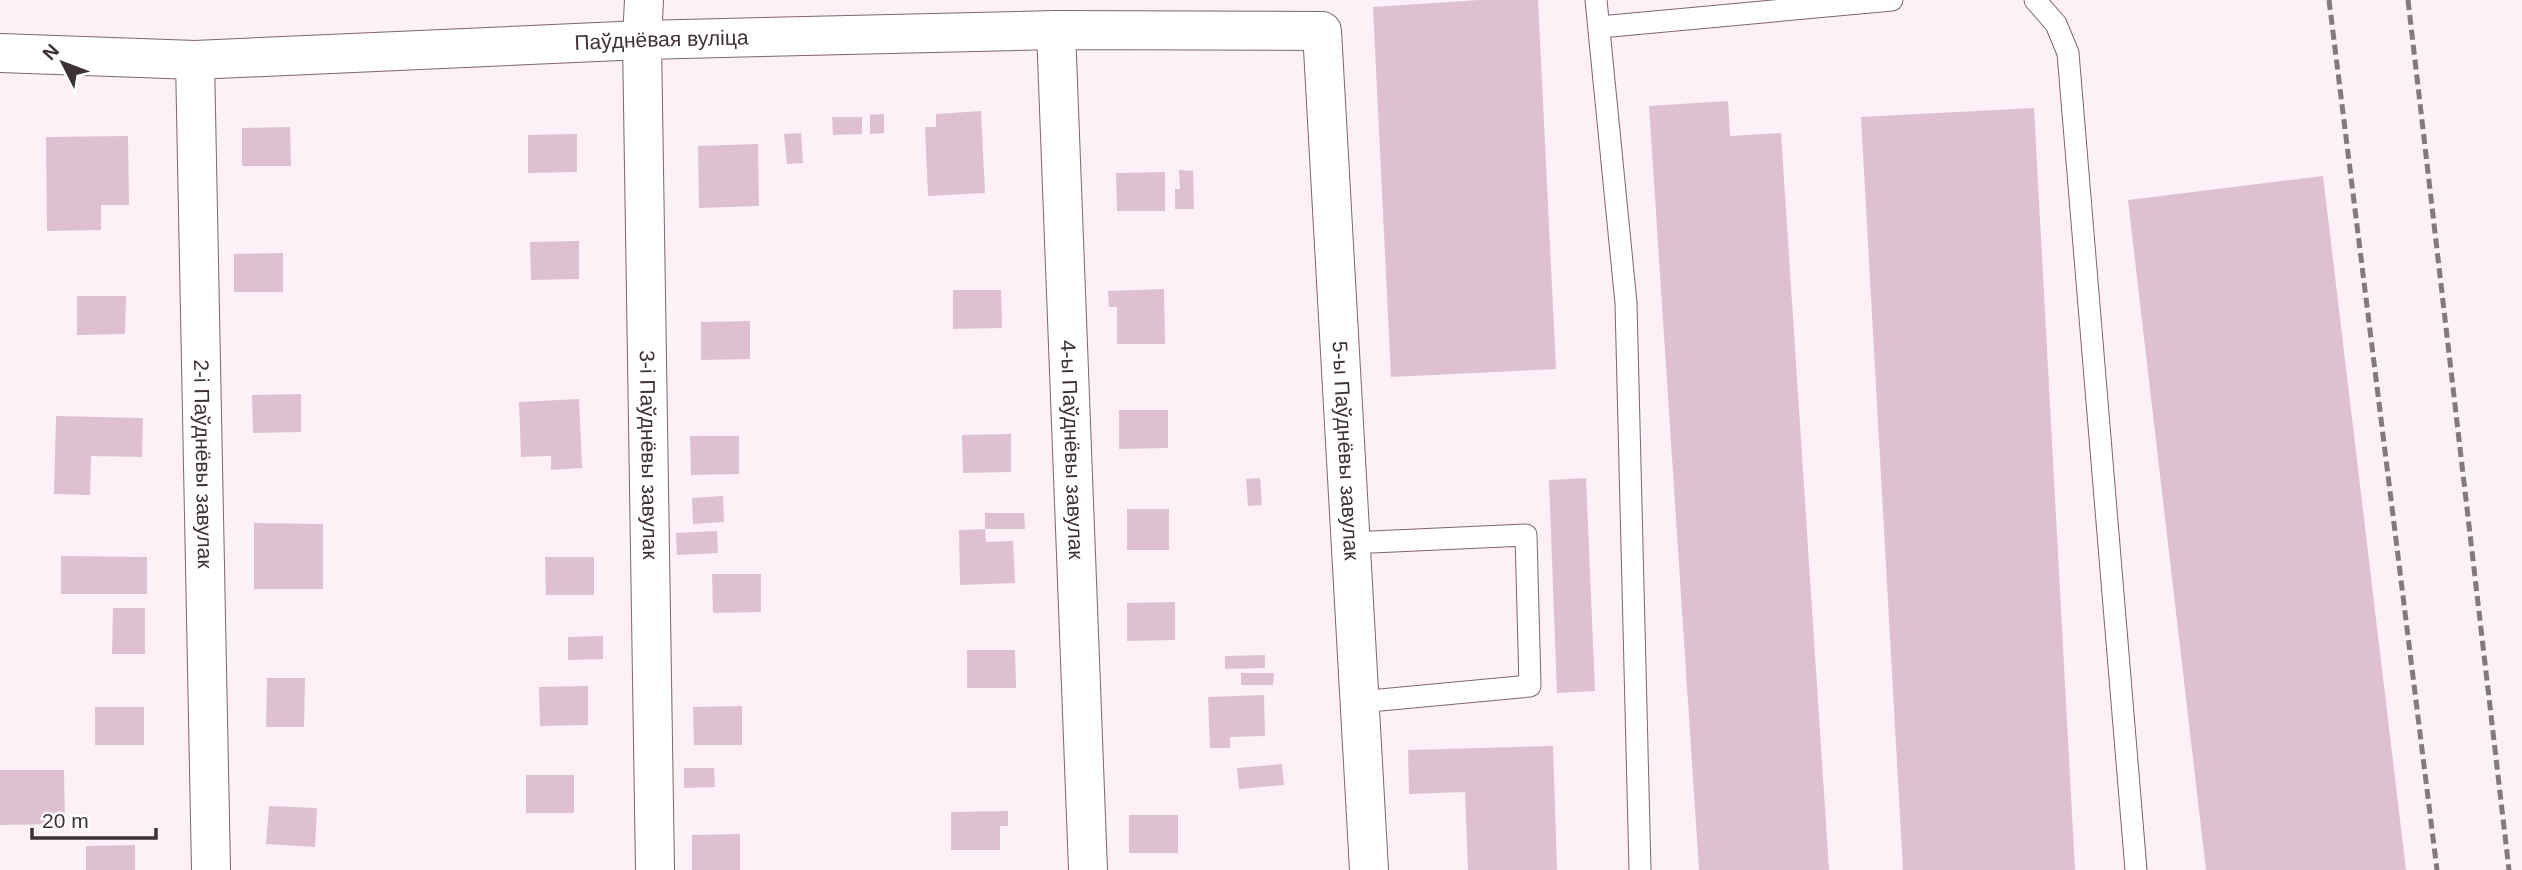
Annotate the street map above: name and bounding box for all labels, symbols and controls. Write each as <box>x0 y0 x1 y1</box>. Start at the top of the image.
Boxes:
street label: Паўднёвая вуліца <box>574 25 749 54</box>
north arrow <box>28 28 98 98</box>
text: N <box>38 40 63 64</box>
street label: 4-ы Паўднёвы завулак <box>1057 339 1088 561</box>
street label: 5-ы Паўднёвы завулак <box>1328 340 1364 562</box>
street label: 3-і Паўднёвы завулак <box>636 350 662 561</box>
street label: 2-і Паўднёвы завулак <box>190 359 217 570</box>
scale bar <box>32 796 156 840</box>
text: 20 m <box>42 809 89 832</box>

